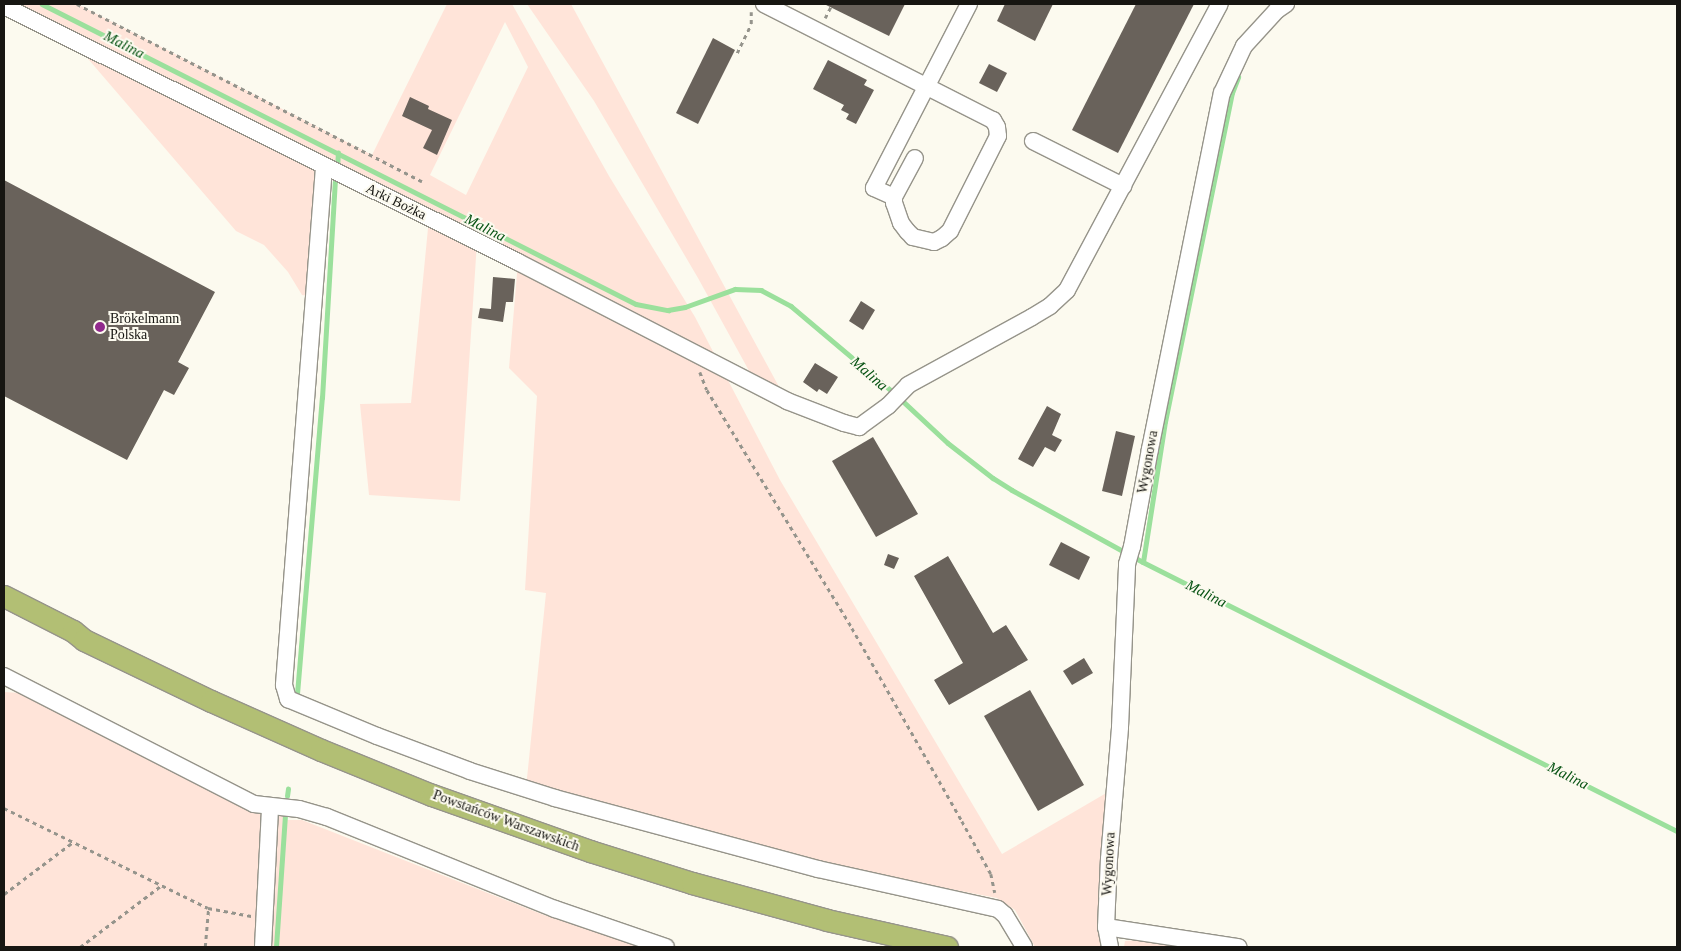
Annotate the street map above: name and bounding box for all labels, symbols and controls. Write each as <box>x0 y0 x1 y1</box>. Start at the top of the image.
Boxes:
water label: Malina <box>101 27 147 63</box>
street label: Arki Bożka <box>363 180 429 224</box>
water label: Malina <box>462 210 508 246</box>
place label: Brökelmann Polska <box>110 311 179 344</box>
marker: Brökelmann Polska <box>94 321 106 333</box>
water label: Malina <box>847 353 891 395</box>
street label: Wygonowa <box>1134 429 1162 495</box>
water label: Malina <box>1183 576 1229 612</box>
water label: Malina <box>1545 758 1591 794</box>
street label: Powstańców Warszawskich <box>430 787 582 855</box>
street label: Wygonowa <box>1099 832 1119 896</box>

